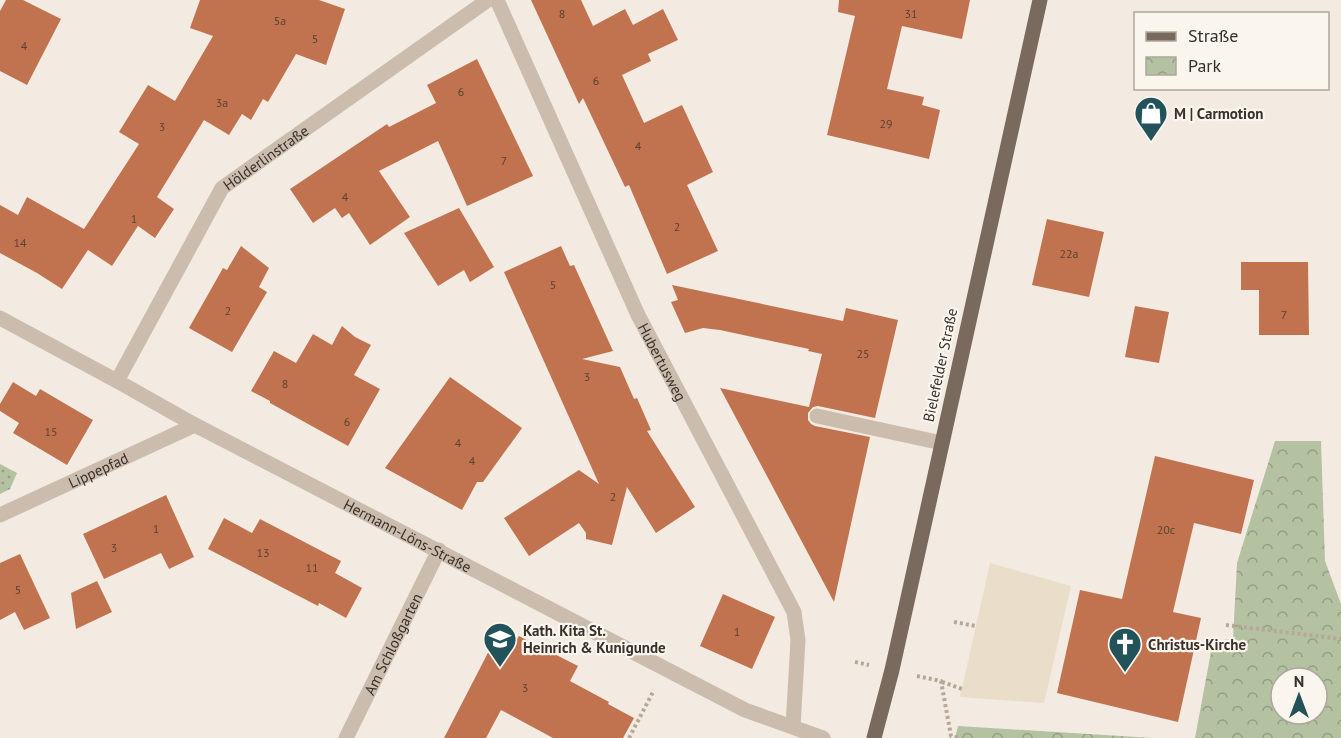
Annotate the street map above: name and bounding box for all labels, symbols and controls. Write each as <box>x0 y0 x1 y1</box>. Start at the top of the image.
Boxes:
house number: 8 <box>559 6 565 21</box>
house number: 31 <box>904 6 918 21</box>
legend <box>1134 12 1329 90</box>
house number: 5a <box>274 13 286 28</box>
text: Straße <box>1188 24 1239 47</box>
house number: 5 <box>312 31 318 46</box>
house number: 4 <box>21 38 28 53</box>
text: Park <box>1188 54 1221 77</box>
house number: 6 <box>593 73 599 88</box>
house number: 6 <box>458 84 464 99</box>
house number: 3a <box>216 95 228 110</box>
shop icon: M | Carmotion <box>1133 95 1169 142</box>
place label: M | Carmotion <box>1174 104 1263 123</box>
house number: 29 <box>879 116 893 131</box>
house number: 3 <box>159 119 165 134</box>
street label: Hölderlinstraße <box>219 120 312 194</box>
house number: 4 <box>635 138 642 153</box>
house number: 7 <box>501 153 507 168</box>
house number: 4 <box>342 189 349 204</box>
house number: 1 <box>131 211 137 226</box>
house number: 2 <box>674 219 680 234</box>
house number: 14 <box>13 235 27 250</box>
house number: 22a <box>1059 246 1079 261</box>
house number: 5 <box>550 277 556 292</box>
house number: 2 <box>225 303 231 318</box>
street label: Bielefelder Straße <box>919 306 961 424</box>
house number: 7 <box>1281 307 1287 322</box>
street label: Hubertusweg <box>634 320 691 404</box>
house number: 25 <box>856 346 870 361</box>
house number: 3 <box>584 369 590 384</box>
house number: 8 <box>282 376 288 391</box>
house number: 6 <box>344 414 350 429</box>
house number: 15 <box>44 424 58 439</box>
house number: 4 <box>455 435 462 450</box>
street label: Lippepfad <box>65 448 131 492</box>
house number: 4 <box>469 453 476 468</box>
house number: 2 <box>610 489 616 504</box>
street label: Hermann-Löns-Straße <box>341 494 475 576</box>
house number: 1 <box>153 521 159 536</box>
house number: 20c <box>1157 522 1176 537</box>
house number: 3 <box>111 540 117 555</box>
house number: 13 <box>256 545 270 560</box>
house number: 11 <box>305 560 319 575</box>
house number: 5 <box>15 582 21 597</box>
street label: Am Schloßgarten <box>359 590 426 698</box>
school or university icon: Kath. Kita St. Heinrich & Kunigunde <box>482 621 518 668</box>
place label: Kath. Kita St. Heinrich & Kunigunde <box>523 621 666 657</box>
house number: 1 <box>734 624 740 639</box>
church icon: Christus-Kirche <box>1107 626 1143 673</box>
place label: Christus-Kirche <box>1148 635 1246 654</box>
north arrow <box>1269 666 1329 726</box>
text: N <box>1294 671 1304 691</box>
house number: 3 <box>522 680 528 695</box>

